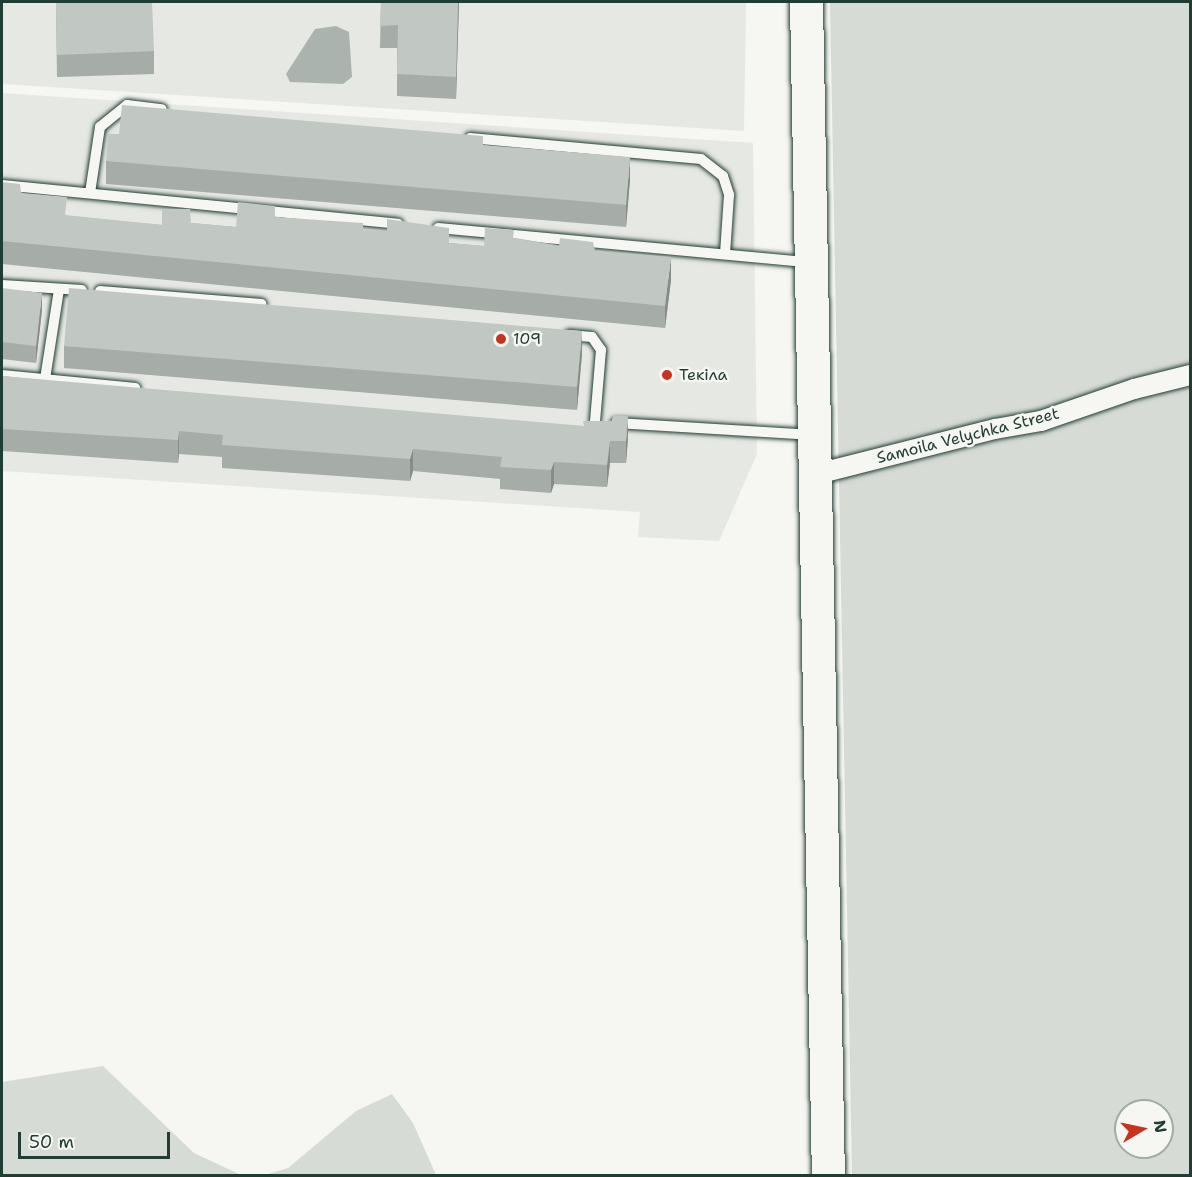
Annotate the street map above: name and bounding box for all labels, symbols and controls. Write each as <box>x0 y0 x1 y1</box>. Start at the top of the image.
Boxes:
place label: 109 <box>513 329 541 349</box>
marker: 109 <box>494 332 508 346</box>
place label: Текіла <box>679 365 727 385</box>
marker: Текіла <box>660 368 674 382</box>
street label: Samoila Velychka Street <box>875 404 1061 468</box>
north arrow <box>1114 1099 1174 1159</box>
text: N <box>1149 1119 1172 1134</box>
scale bar <box>21 1120 172 1158</box>
text: 50 m <box>29 1130 74 1154</box>

